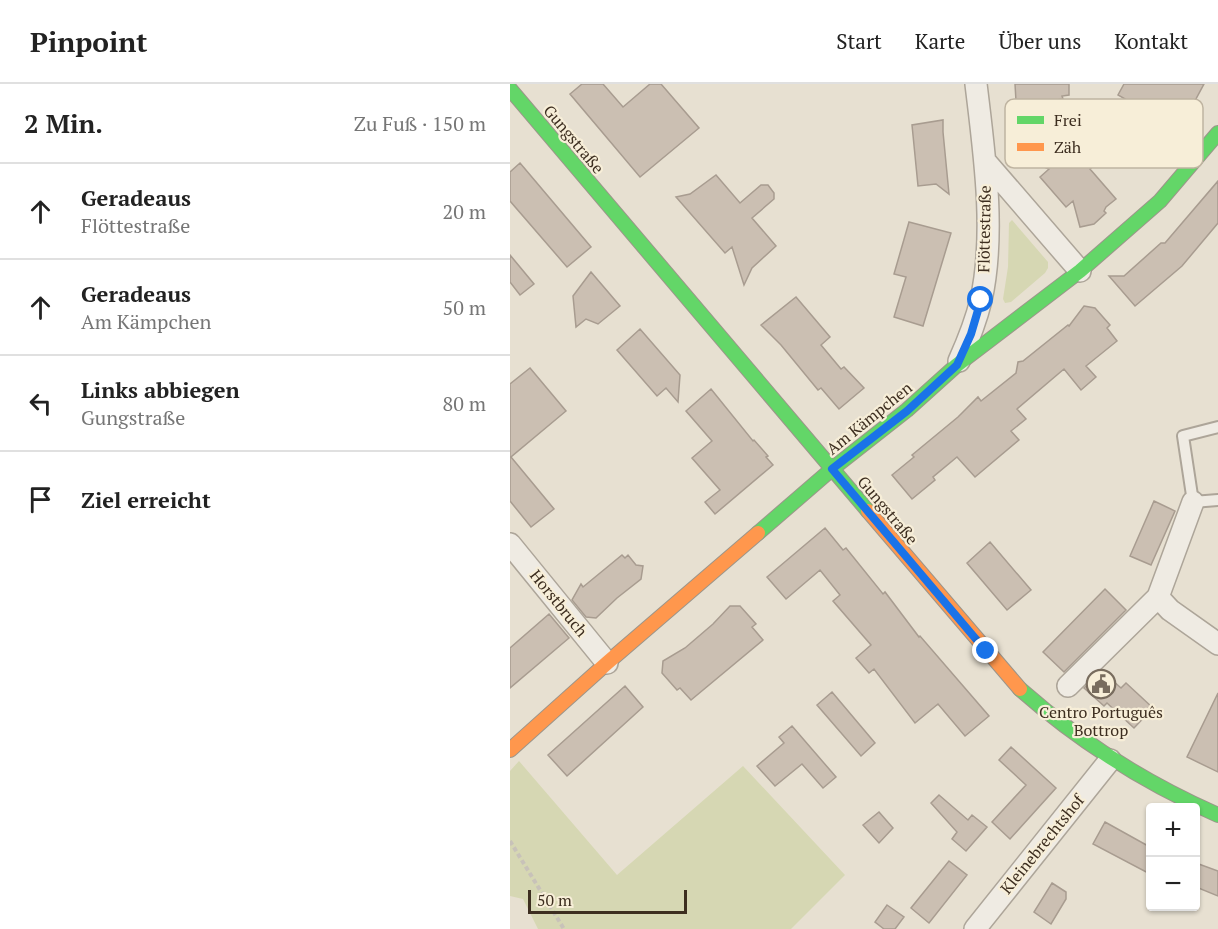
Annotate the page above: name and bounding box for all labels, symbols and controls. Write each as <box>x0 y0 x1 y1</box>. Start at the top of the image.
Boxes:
text: Pinpoint <box>30 23 147 60</box>
text: Start <box>836 27 882 55</box>
text: Karte <box>915 27 965 55</box>
text: Über uns <box>998 27 1081 55</box>
text: Kontakt <box>1114 27 1188 55</box>
legend <box>1005 99 1203 168</box>
street label: Gungstraße <box>539 100 609 178</box>
text: 2 Min. <box>24 106 103 140</box>
text: Frei <box>1054 109 1082 131</box>
text: Zu Fuß · 150 m <box>354 110 486 137</box>
text: Zäh <box>1054 136 1082 158</box>
text: Geradeaus <box>81 183 191 212</box>
street label: Flöttestraße <box>972 185 996 273</box>
icon: ahead <box>24 195 57 228</box>
text: 20 m <box>443 198 486 225</box>
text: Flöttestraße <box>81 212 190 239</box>
text: Geradeaus <box>81 279 191 308</box>
route start <box>967 286 993 312</box>
icon: ahead <box>24 291 57 324</box>
text: 50 m <box>443 294 486 321</box>
text: Am Kämpchen <box>81 308 211 335</box>
text: Links abbiegen <box>81 375 240 404</box>
street label: Am Kämpchen <box>822 376 917 459</box>
icon: left <box>24 387 57 420</box>
text: 80 m <box>443 390 486 417</box>
text: Gungstraße <box>81 404 185 431</box>
street label: Gungstraße <box>853 471 923 549</box>
icon: arrive <box>24 483 57 516</box>
text: Ziel erreicht <box>81 485 211 514</box>
street label: Horstbruch <box>525 565 593 642</box>
route end <box>972 637 998 663</box>
public building icon: Centro Português Bottrop <box>1085 668 1117 700</box>
place label: Centro Português Bottrop <box>1039 701 1163 741</box>
street label: Kleinebrechtshof <box>995 789 1090 898</box>
map controls <box>1146 803 1200 911</box>
button: + <box>1146 803 1200 857</box>
button: − <box>1146 857 1200 911</box>
scale bar <box>528 887 687 914</box>
text: 50 m <box>537 889 572 911</box>

